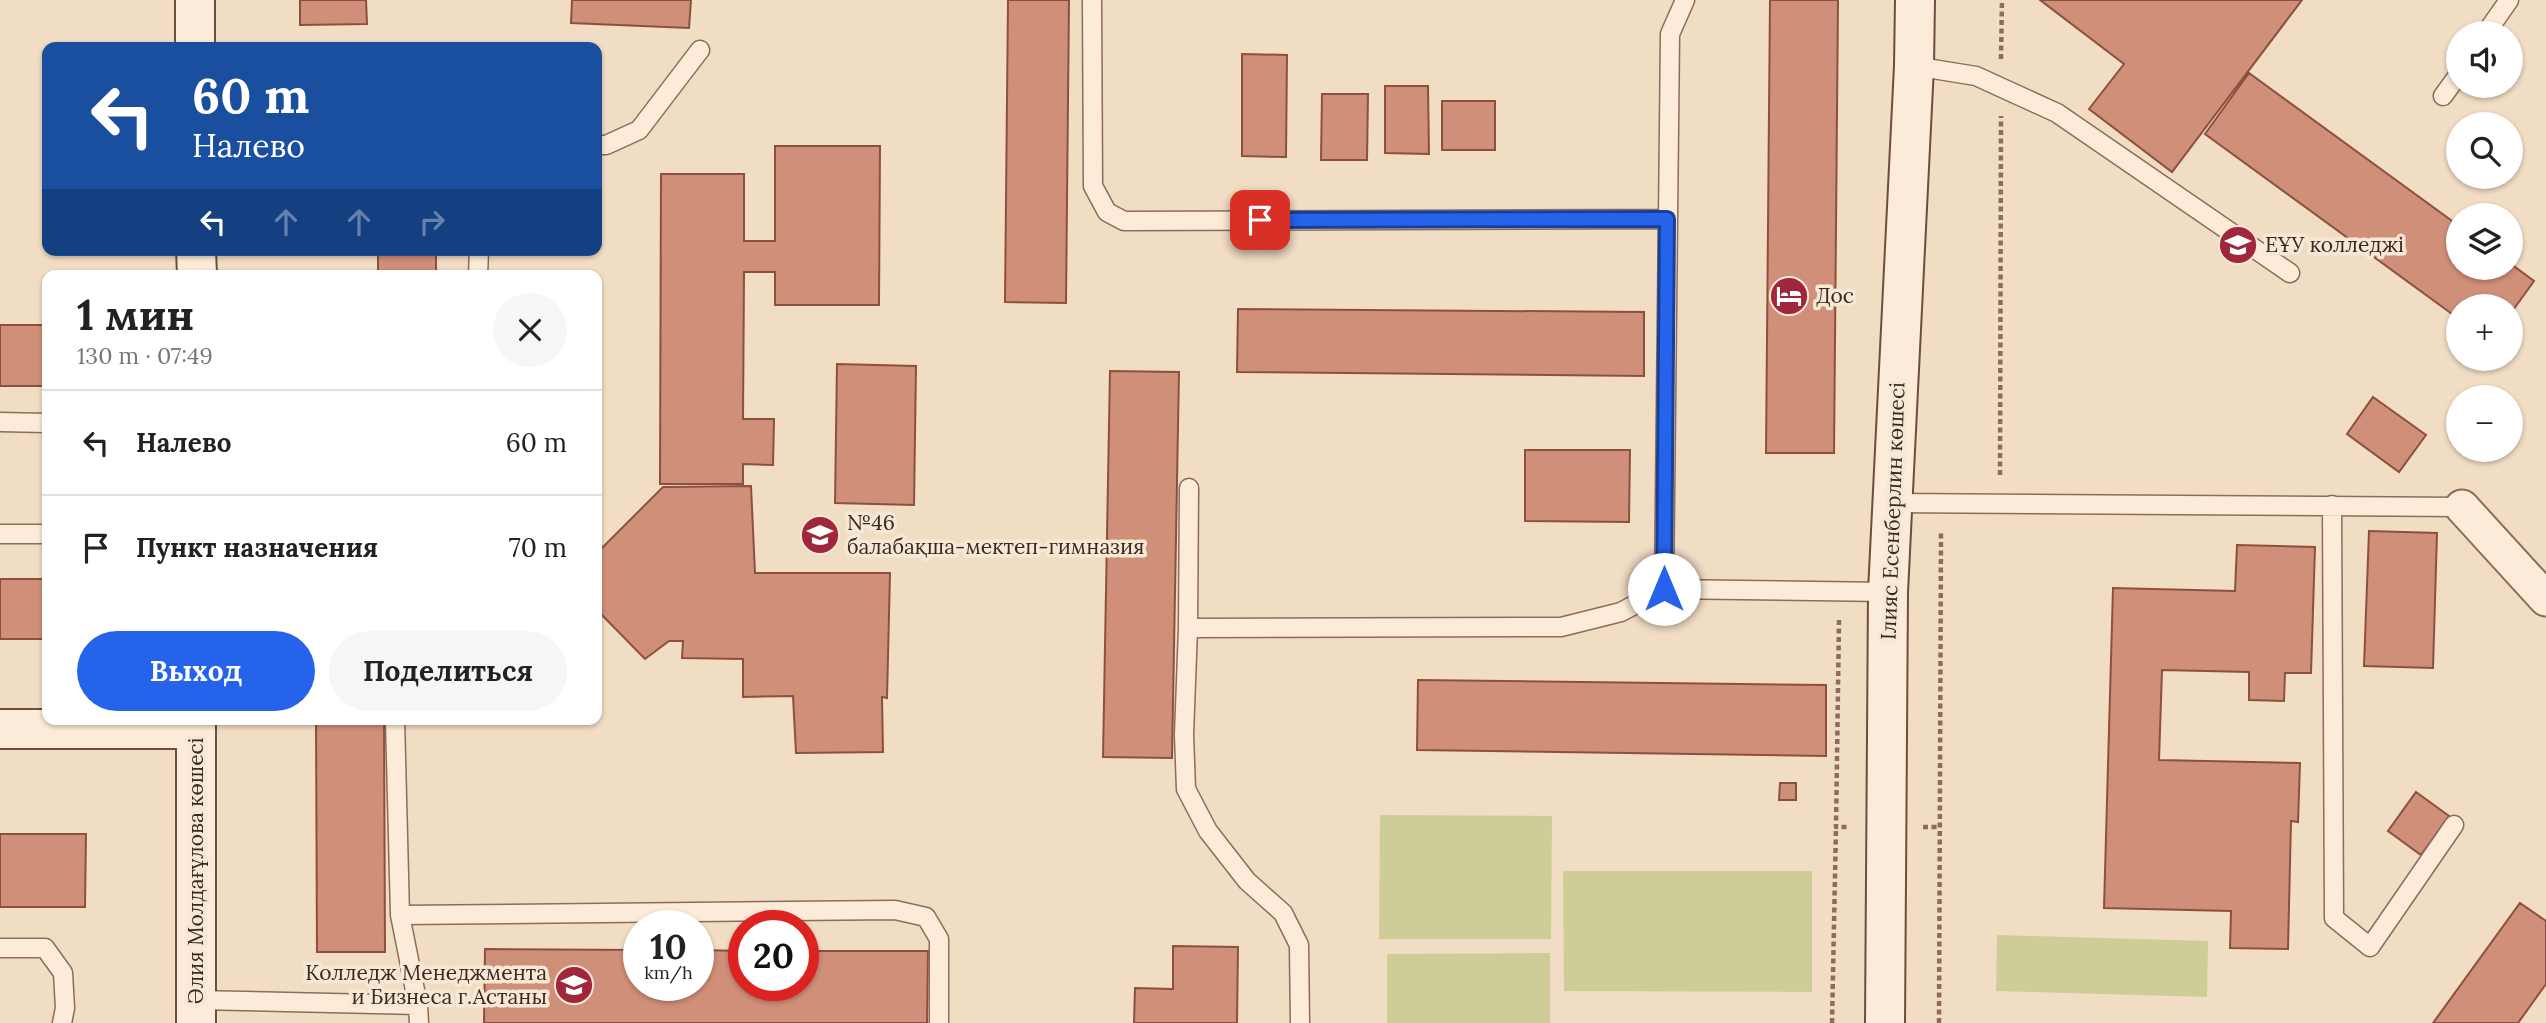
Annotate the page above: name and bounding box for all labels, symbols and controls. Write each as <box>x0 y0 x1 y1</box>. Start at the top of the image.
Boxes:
map controls <box>2446 21 2523 462</box>
button: sound <box>2446 21 2523 98</box>
text: 60 m <box>192 64 309 126</box>
icon: left <box>77 70 168 161</box>
button: search <box>2446 112 2523 189</box>
text: Налево <box>192 125 305 166</box>
pin <box>1230 190 1290 250</box>
icon: arrive <box>1241 201 1279 239</box>
icon: left <box>194 203 232 241</box>
icon: ahead <box>267 203 305 241</box>
icon: ahead <box>340 203 378 241</box>
icon: right <box>413 203 451 241</box>
button: layers <box>2446 203 2523 280</box>
school or university icon: ЕҰУ колледжі <box>2217 224 2259 266</box>
place label: ЕҰУ колледжі <box>2265 231 2404 258</box>
hotel icon: Дос <box>1768 275 1810 317</box>
place label: Дос <box>1816 282 1854 309</box>
text: 1 мин <box>77 288 194 342</box>
button: close <box>493 293 567 367</box>
button: + <box>2446 294 2523 371</box>
text: 130 m · 07:49 <box>77 341 213 370</box>
street label: Ілияс Есенберлин көшесі <box>1875 381 1910 640</box>
button: − <box>2446 385 2523 462</box>
icon: left <box>77 424 115 462</box>
text: Налево <box>136 426 232 459</box>
text: 60 m <box>506 426 567 459</box>
place label: №46 балабақша-мектеп-гимназия <box>847 509 1145 560</box>
school or university icon: №46 балабақша-мектеп-гимназия <box>799 514 841 556</box>
icon: arrive <box>77 529 115 567</box>
text: Пункт назначения <box>136 531 378 564</box>
text: 70 m <box>509 531 567 564</box>
position arrow <box>1627 552 1701 626</box>
button: Выход <box>77 631 315 711</box>
button: Поделиться <box>329 631 567 711</box>
street label: Әлия Молдағұлова көшесі <box>182 737 209 1004</box>
speed limit sign: 20 <box>728 910 819 1001</box>
text: 10 <box>650 924 687 969</box>
place label: Колледж Менеджмента и Бизнеса г.Астаны <box>305 959 547 1010</box>
text: km/h <box>644 961 693 984</box>
school or university icon: Колледж Менеджмента и Бизнеса г.Астаны <box>553 964 595 1006</box>

